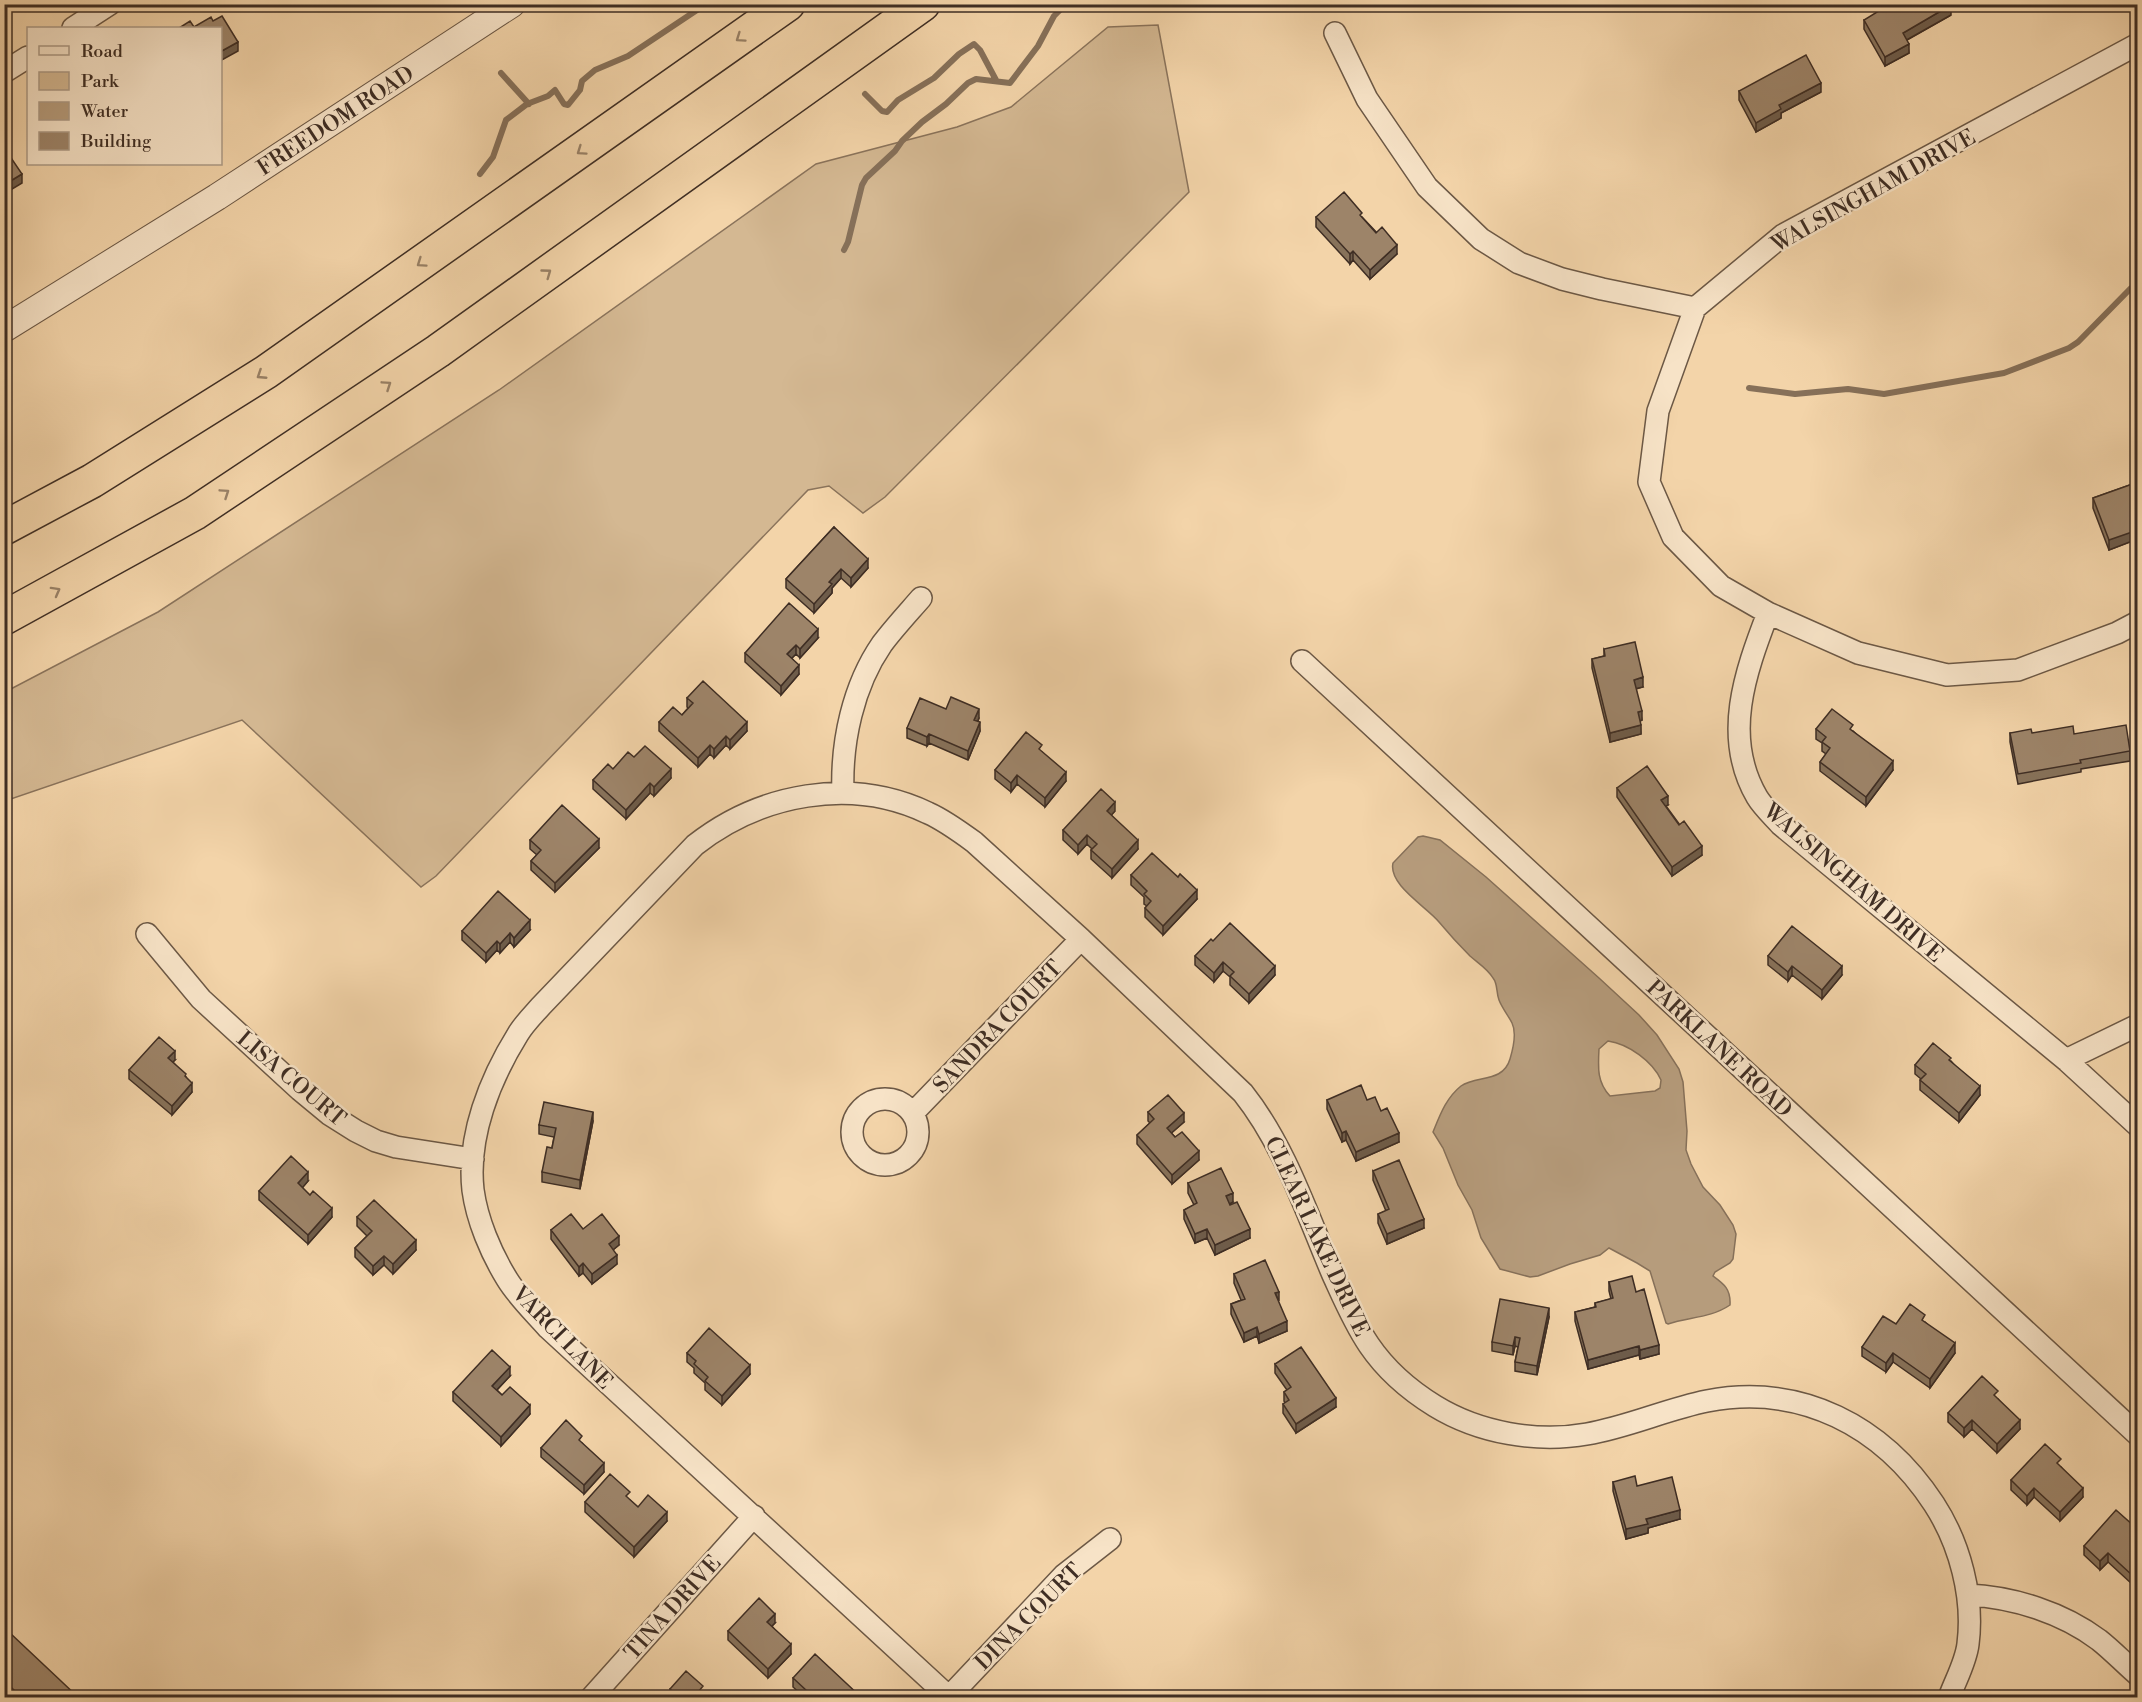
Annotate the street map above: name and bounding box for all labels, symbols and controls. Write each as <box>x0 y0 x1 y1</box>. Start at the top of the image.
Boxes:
legend <box>27 27 222 165</box>
one-way arrow <box>735 31 746 42</box>
text: Road <box>81 40 124 63</box>
street label: FREEDOM ROAD <box>252 60 419 182</box>
text: Park <box>81 70 120 93</box>
text: Water <box>80 100 129 123</box>
street label: WALSINGHAM DRIVE <box>1766 124 1980 259</box>
text: Building <box>80 130 152 153</box>
one-way arrow <box>576 144 587 155</box>
one-way arrow <box>417 256 428 267</box>
one-way arrow <box>541 269 552 280</box>
one-way arrow <box>257 368 268 379</box>
one-way arrow <box>381 381 392 392</box>
one-way arrow <box>218 489 229 500</box>
one-way arrow <box>50 587 60 598</box>
street label: WALSINGHAM DRIVE <box>1757 797 1948 968</box>
street label: SANDRA COURT <box>928 955 1068 1099</box>
street label: PARKLANE ROAD <box>1641 975 1797 1123</box>
street label: LISA COURT <box>231 1026 351 1133</box>
street label: CLEAR LAKE DRIVE <box>1258 1132 1375 1341</box>
street label: VARCI LANE <box>505 1280 618 1395</box>
street label: TINA DRIVE <box>619 1550 727 1666</box>
street label: DINA COURT <box>970 1558 1088 1676</box>

